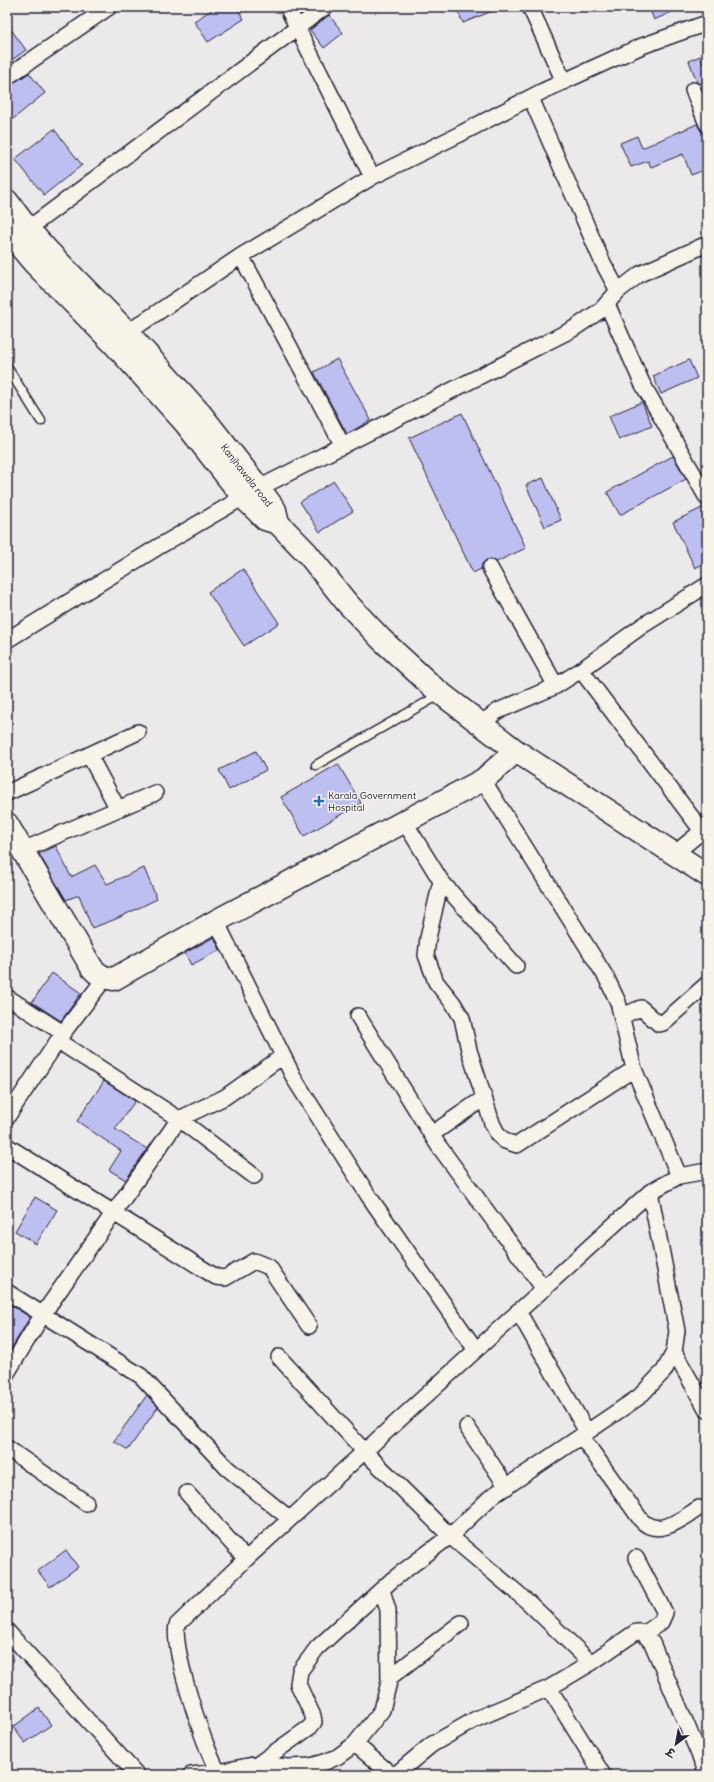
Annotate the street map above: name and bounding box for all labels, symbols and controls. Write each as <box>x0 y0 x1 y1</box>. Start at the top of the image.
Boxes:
street label: Kanjhawala road <box>218 441 275 509</box>
place label: Karala Government Hospital <box>328 789 417 814</box>
marker: Karala Government Hospital <box>313 795 325 807</box>
north arrow <box>656 1724 696 1764</box>
text: उ <box>662 1744 678 1761</box>

